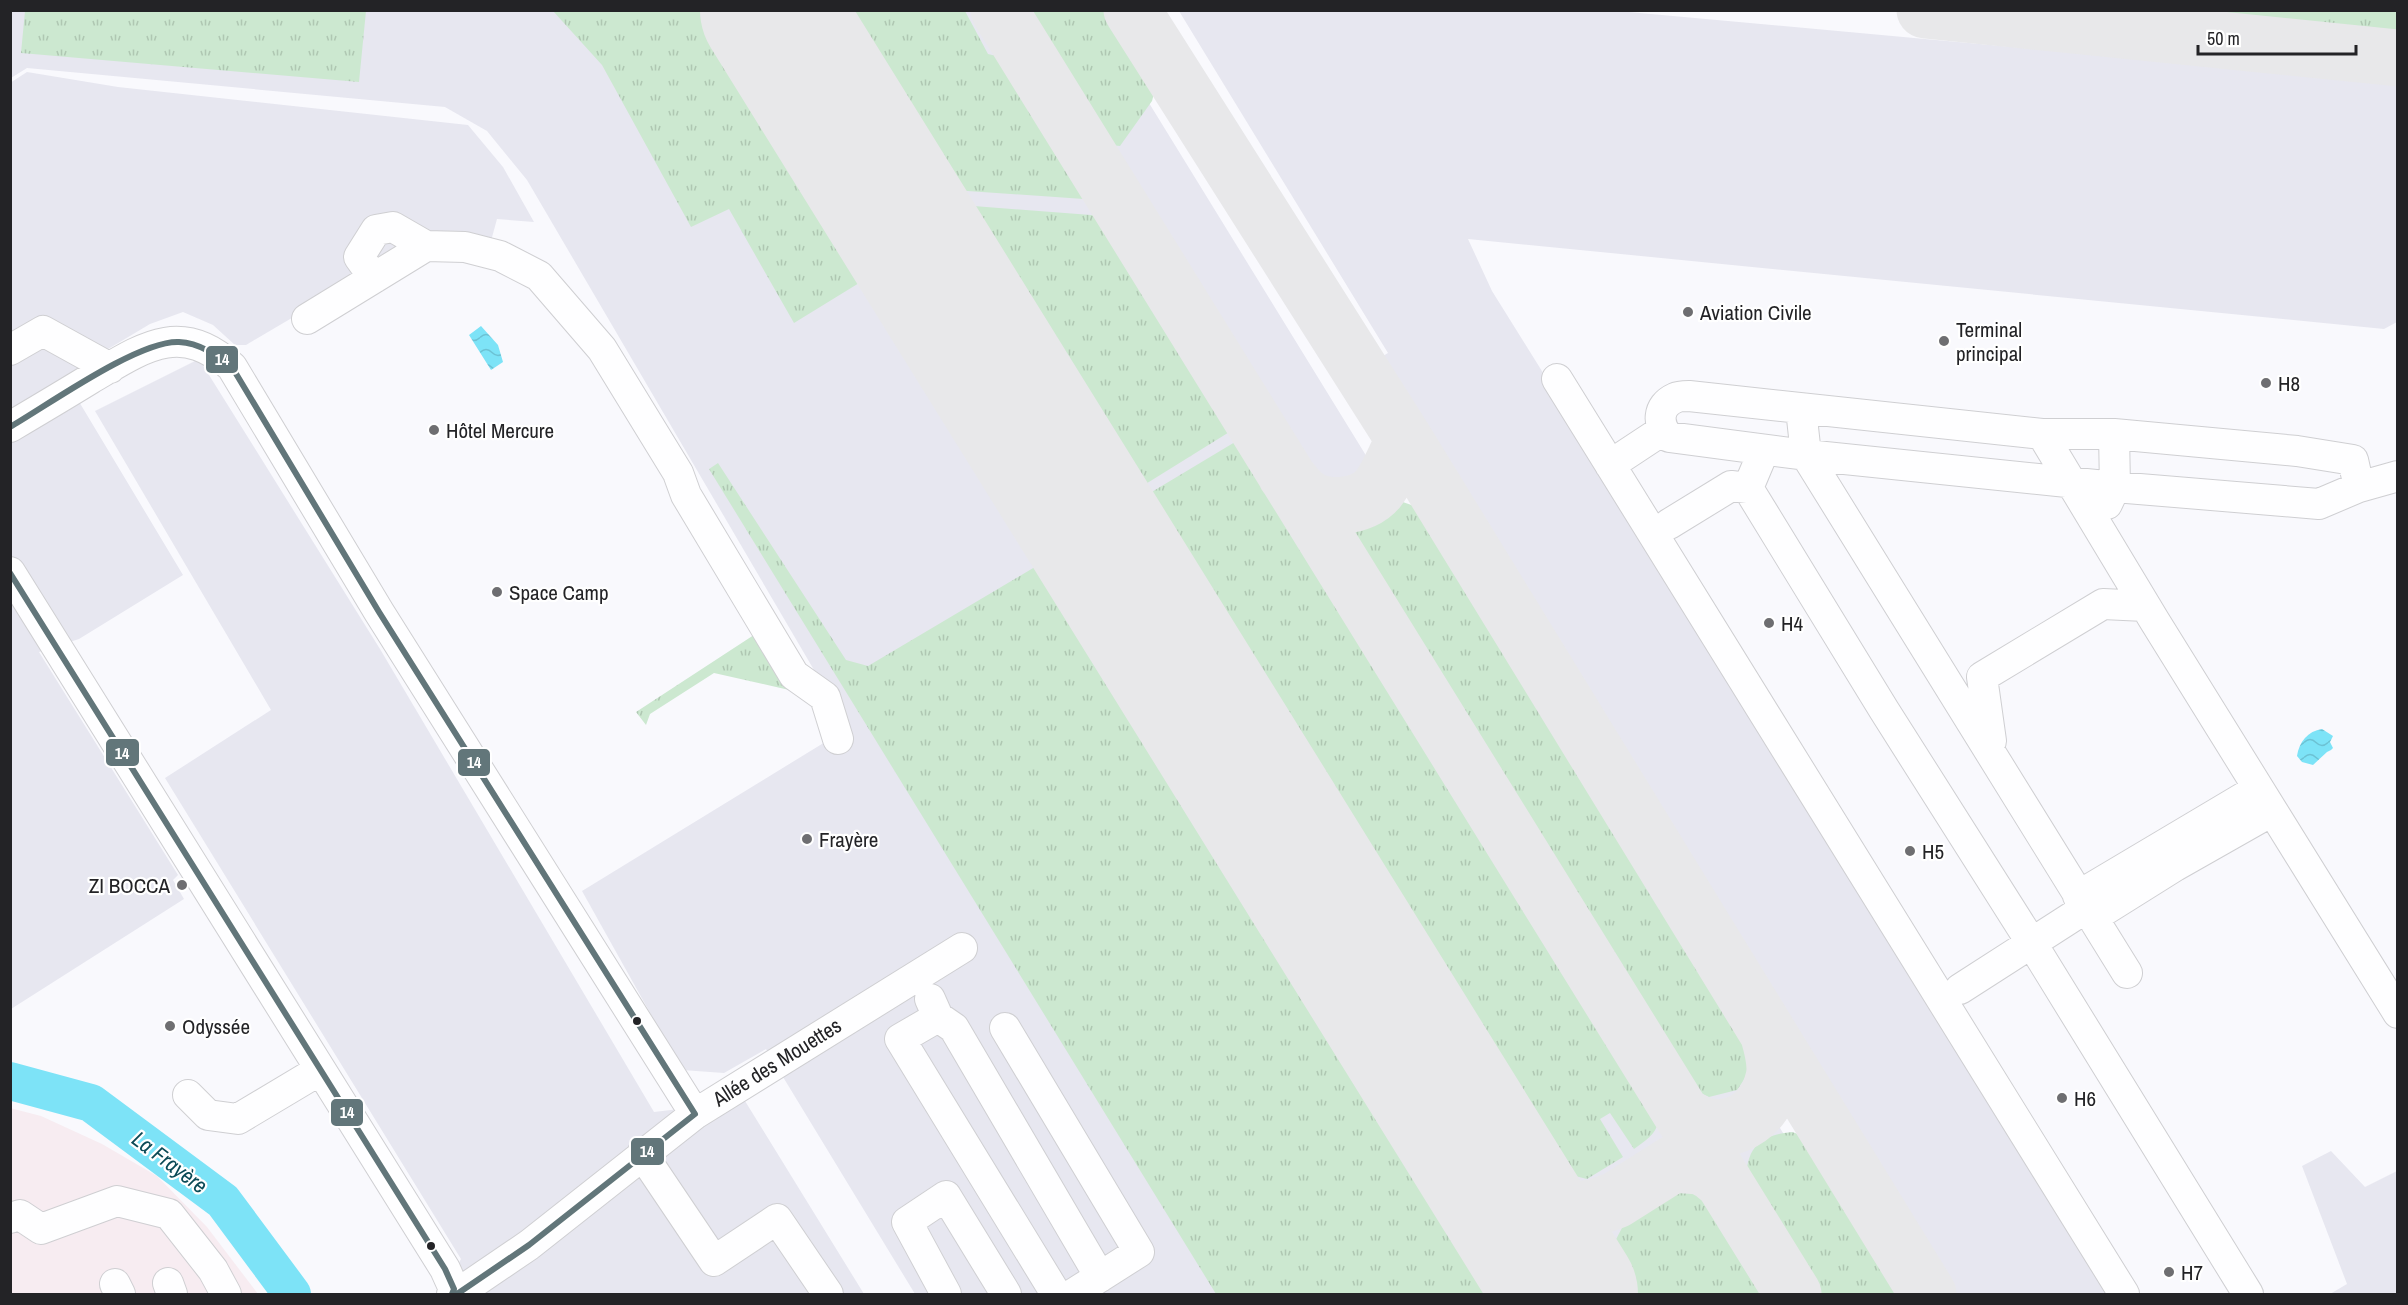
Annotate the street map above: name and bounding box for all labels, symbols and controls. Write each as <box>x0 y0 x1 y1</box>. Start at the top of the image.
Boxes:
scale bar <box>2198 18 2356 56</box>
text: 50 m <box>2207 26 2240 51</box>
place label: Aviation Civile <box>1699 298 1812 327</box>
marker: Aviation Civile <box>1681 305 1695 319</box>
place label: Terminal principal <box>1956 315 2022 368</box>
marker: Terminal principal <box>1937 334 1951 348</box>
line badge: 14 <box>205 345 239 374</box>
text: 14 <box>215 348 230 370</box>
place label: H8 <box>2278 369 2300 398</box>
marker: H8 <box>2259 376 2273 390</box>
place label: Hôtel Mercure <box>446 416 554 445</box>
marker: Hôtel Mercure <box>427 423 441 437</box>
place label: Space Camp <box>509 578 609 607</box>
marker: Space Camp <box>490 585 504 599</box>
place label: H4 <box>1781 609 1803 638</box>
marker: H4 <box>1762 616 1776 630</box>
line badge: 14 <box>105 738 140 767</box>
text: 14 <box>115 742 130 764</box>
line badge: 14 <box>457 748 491 777</box>
text: 14 <box>467 751 482 773</box>
place label: Frayère <box>819 825 878 854</box>
marker: Frayère <box>800 832 814 846</box>
place label: H5 <box>1922 837 1944 866</box>
marker: H5 <box>1903 844 1917 858</box>
place label: ZI BOCCA <box>89 871 171 900</box>
marker: ZI BOCCA <box>175 878 189 892</box>
street label: Allée des Mouettes <box>706 1011 847 1114</box>
place label: Odyssée <box>182 1012 250 1041</box>
unlabelled marker <box>631 1015 643 1027</box>
marker: Odyssée <box>163 1019 177 1033</box>
place label: H6 <box>2074 1084 2096 1113</box>
marker: H6 <box>2055 1091 2069 1105</box>
line badge: 14 <box>330 1098 364 1127</box>
text: 14 <box>340 1101 355 1123</box>
water label: La Frayère <box>126 1124 214 1200</box>
line badge: 14 <box>630 1137 665 1166</box>
text: 14 <box>640 1140 655 1162</box>
unlabelled marker <box>425 1240 437 1252</box>
place label: H7 <box>2181 1258 2203 1287</box>
marker: H7 <box>2162 1265 2176 1279</box>

